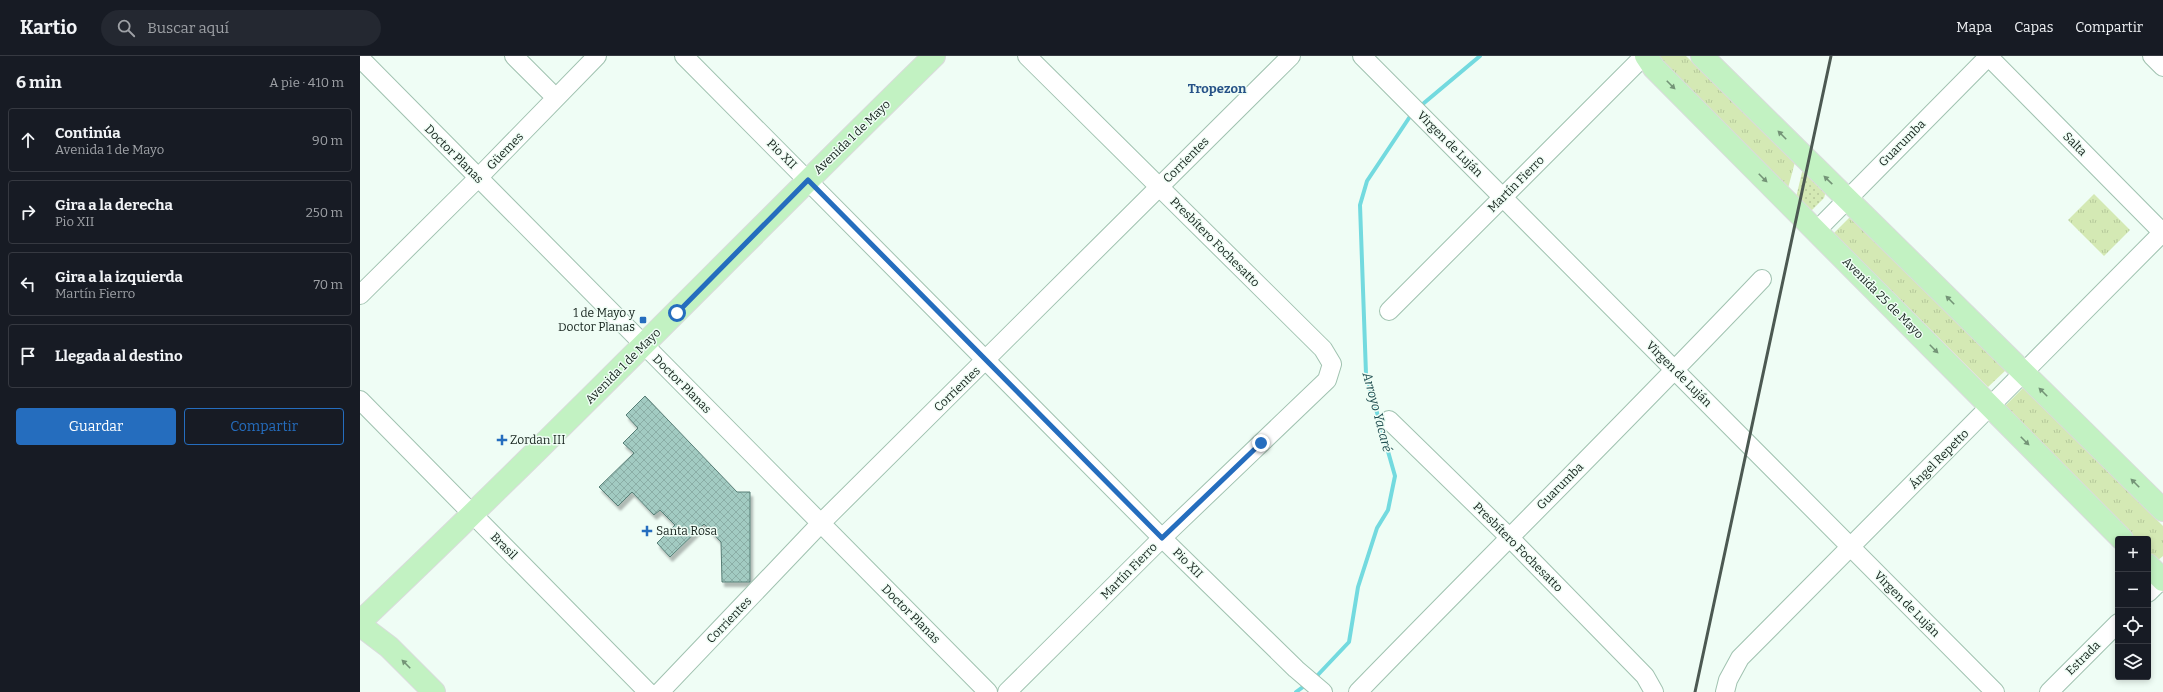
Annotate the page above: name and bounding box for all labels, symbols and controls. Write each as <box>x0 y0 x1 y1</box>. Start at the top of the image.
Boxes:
search box <box>101 10 381 46</box>
text: Kartio <box>20 16 77 39</box>
icon: search <box>115 17 137 39</box>
text: Buscar aquí <box>147 19 229 37</box>
text: Mapa <box>1956 19 1992 36</box>
text: Capas <box>2014 19 2053 36</box>
text: Compartir <box>2075 19 2143 36</box>
text: 6 min <box>16 72 62 93</box>
text: A pie · 410 m <box>269 75 344 90</box>
one-way arrow <box>1666 80 1676 90</box>
district label: Tropezon <box>1188 81 1247 96</box>
street label: Avenida 1 de Mayo <box>811 97 893 177</box>
street label: Virgen de Luján <box>1414 108 1486 180</box>
street label: Guarumba <box>1876 116 1929 169</box>
street label: Doctor Planas <box>422 122 486 186</box>
text: Continúa <box>55 124 121 142</box>
icon: ahead <box>17 129 39 151</box>
street label: Güemes <box>484 129 526 173</box>
street label: Salta <box>2060 129 2090 159</box>
one-way arrow <box>1777 130 1787 140</box>
text: 90 m <box>312 133 343 148</box>
street label: Corrientes <box>1160 134 1212 186</box>
street label: Pio XII <box>764 136 800 172</box>
text: Avenida 1 de Mayo <box>55 142 164 157</box>
street label: Martín Fierro <box>1485 153 1547 215</box>
one-way arrow <box>1758 173 1767 183</box>
one-way arrow <box>1823 176 1833 185</box>
street label: Presbítero Fochesatto <box>1167 194 1263 290</box>
text: Gira a la derecha <box>55 196 173 214</box>
icon: right <box>17 201 39 223</box>
text: 250 m <box>306 205 343 220</box>
text: Pio XII <box>55 214 94 229</box>
street label: Avenida 25 de Mayo <box>1840 255 1926 341</box>
text: Gira a la izquierda <box>55 268 183 286</box>
icon: left <box>17 273 39 295</box>
text: 70 m <box>313 277 343 292</box>
text: Martín Fierro <box>55 286 135 301</box>
one-way arrow <box>1945 296 1955 305</box>
route start <box>668 304 686 322</box>
place label: 1 de Mayo y Doctor Planas <box>558 306 636 334</box>
marker: 1 de Mayo y Doctor Planas <box>638 315 648 325</box>
street label: Avenida 1 de Mayo <box>582 325 664 407</box>
street label: Virgen de Luján <box>1643 338 1715 410</box>
one-way arrow <box>1929 344 1939 354</box>
icon: arrive <box>17 345 39 367</box>
text: Llegada al destino <box>55 347 183 365</box>
street label: Doctor Planas <box>650 352 714 416</box>
street label: Corrientes <box>931 363 983 414</box>
water label: Arroyo Yacaré <box>1359 370 1395 454</box>
one-way arrow <box>2038 387 2048 397</box>
button: Guardar <box>16 408 176 445</box>
button: Compartir <box>184 408 344 445</box>
street label: Ángel Repetto <box>1906 426 1972 492</box>
place label: Zordan III <box>510 433 565 447</box>
route end <box>1252 434 1270 452</box>
marker: Zordan III <box>497 435 507 445</box>
one-way arrow <box>2020 436 2030 446</box>
street label: Guarumba <box>1534 459 1587 512</box>
one-way arrow <box>2130 478 2140 488</box>
street label: Presbítero Fochesatto <box>1470 499 1566 595</box>
place label: Santa Rosa <box>656 524 718 538</box>
marker: Santa Rosa <box>641 525 653 537</box>
street label: Brasil <box>488 530 521 563</box>
map controls <box>2115 536 2151 680</box>
button: + <box>2115 536 2151 572</box>
street label: Martín Fierro <box>1098 540 1160 602</box>
street label: Pio XII <box>1170 545 1206 581</box>
street label: Virgen de Luján <box>1871 568 1943 640</box>
button: − <box>2115 572 2151 608</box>
street label: Doctor Planas <box>879 582 943 646</box>
street label: Corrientes <box>704 594 755 646</box>
button: locate <box>2115 608 2151 644</box>
street label: Estrada <box>2063 638 2103 678</box>
button: layers <box>2115 644 2151 680</box>
one-way arrow <box>401 659 411 669</box>

